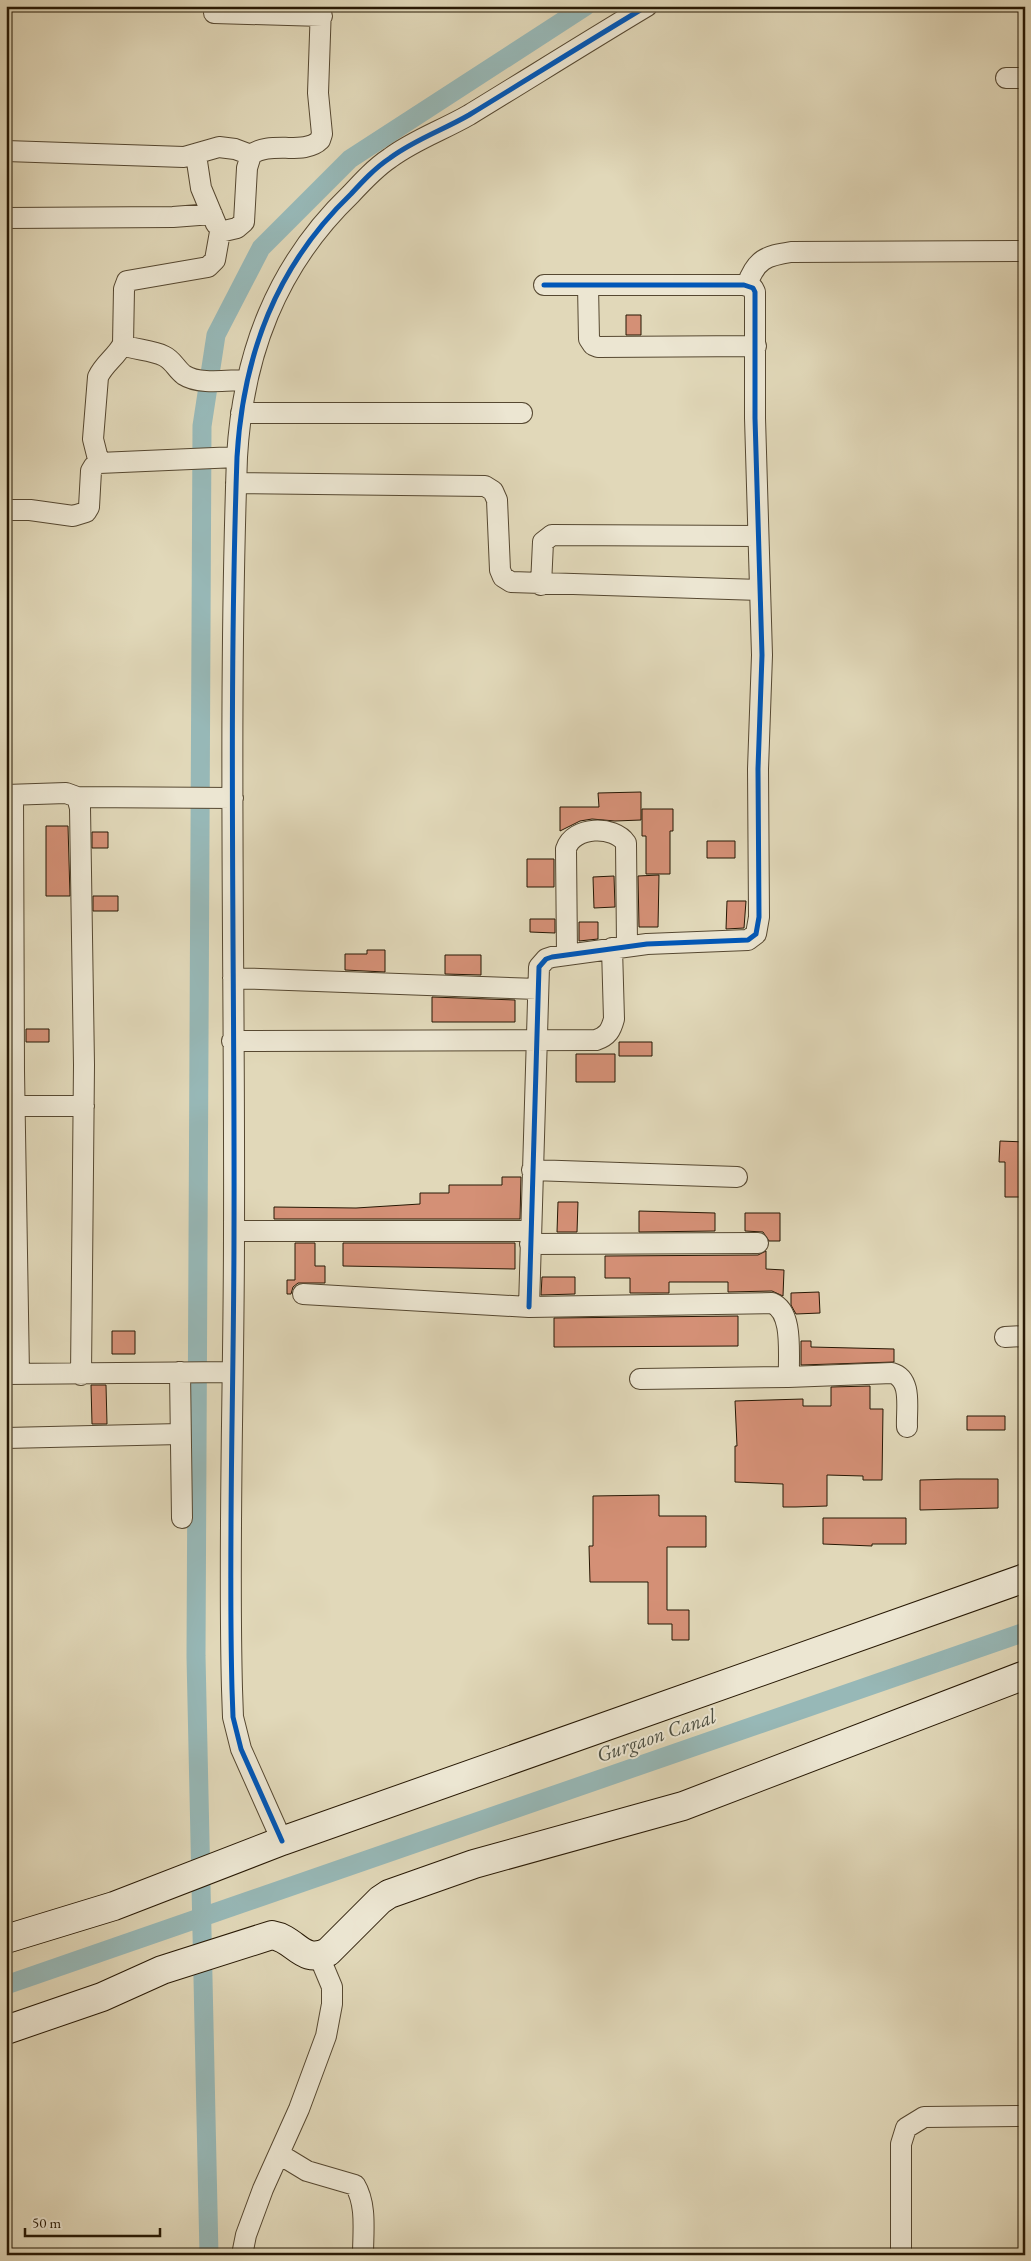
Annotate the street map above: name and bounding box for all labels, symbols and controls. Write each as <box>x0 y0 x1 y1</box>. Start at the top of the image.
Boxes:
water label: Gurgaon Canal <box>593 1702 720 1768</box>
scale bar <box>25 2206 160 2238</box>
text: 50 m <box>32 2213 61 2232</box>

